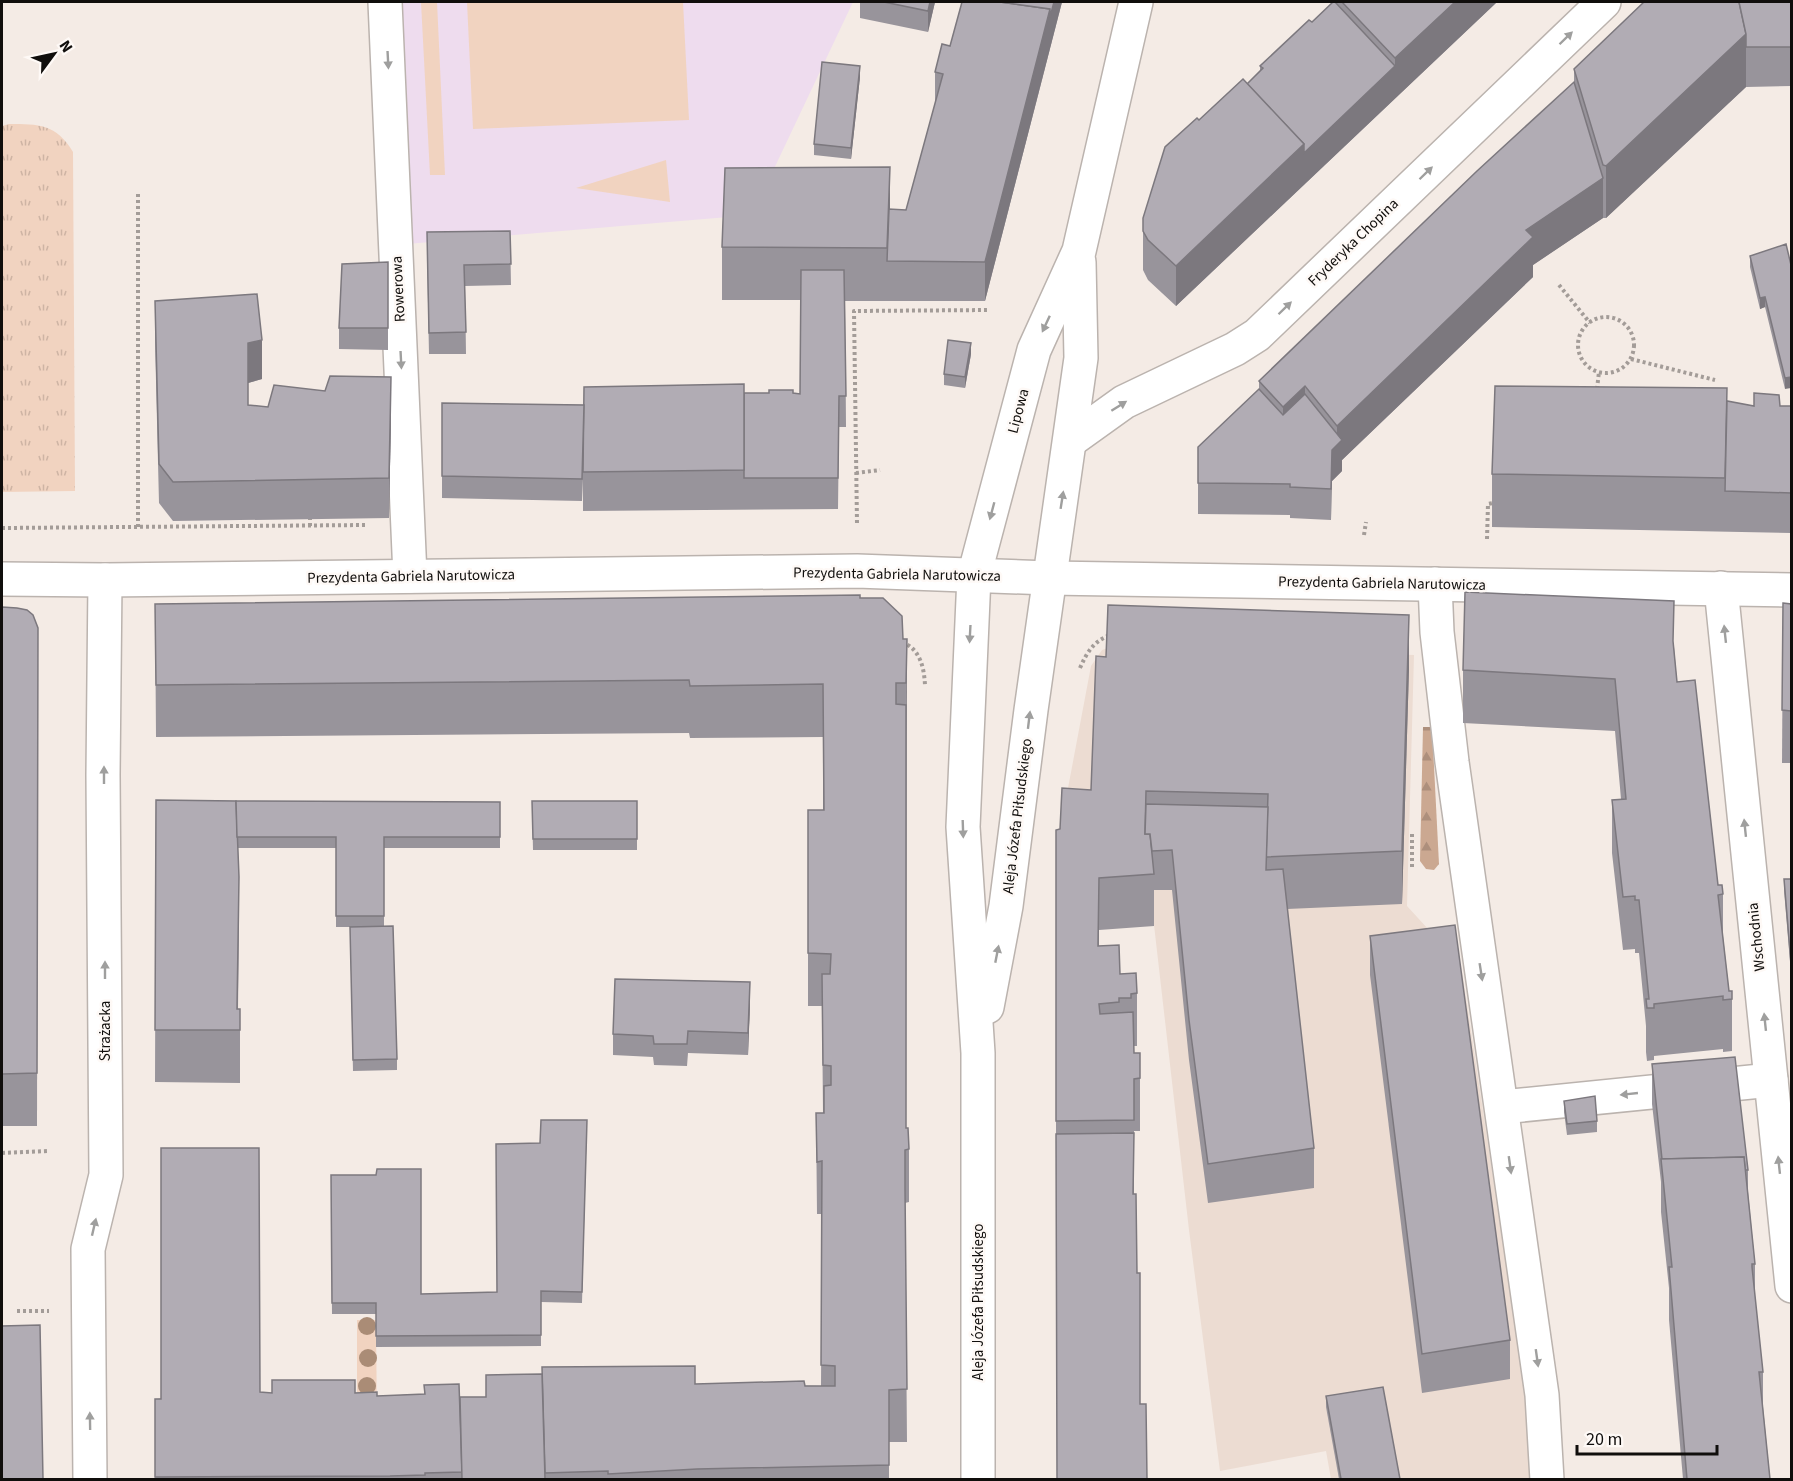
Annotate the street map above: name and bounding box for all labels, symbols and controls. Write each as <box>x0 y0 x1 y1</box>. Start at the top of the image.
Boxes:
north arrow <box>24 24 84 84</box>
one-way arrow <box>1559 31 1573 45</box>
text: N <box>54 36 78 57</box>
one-way arrow <box>383 50 392 69</box>
one-way arrow <box>1418 166 1432 180</box>
street label: Fryderyka Chopina <box>1303 194 1403 291</box>
street label: Rowerowa <box>386 255 411 322</box>
one-way arrow <box>1278 301 1292 315</box>
one-way arrow <box>1042 315 1051 332</box>
one-way arrow <box>397 350 406 369</box>
street label: Lipowa <box>1002 386 1035 436</box>
one-way arrow <box>1110 401 1127 412</box>
one-way arrow <box>1057 490 1066 509</box>
one-way arrow <box>986 501 996 520</box>
street label: Prezydenta Gabriela Narutowicza <box>793 562 1001 587</box>
street label: Prezydenta Gabriela Narutowicza <box>307 564 515 589</box>
street label: Prezydenta Gabriela Narutowicza <box>1278 571 1486 596</box>
one-way arrow <box>966 625 975 644</box>
one-way arrow <box>1720 625 1730 644</box>
one-way arrow <box>1025 710 1034 729</box>
street label: Aleja Józefa Piłsudskiego <box>998 737 1037 895</box>
one-way arrow <box>99 766 109 785</box>
one-way arrow <box>959 819 968 838</box>
one-way arrow <box>1740 819 1750 838</box>
street label: Wschodnia <box>1742 902 1771 972</box>
one-way arrow <box>993 945 1002 964</box>
one-way arrow <box>100 961 109 980</box>
one-way arrow <box>1477 962 1486 981</box>
street label: Strażacka <box>95 1001 116 1061</box>
one-way arrow <box>1760 1013 1770 1032</box>
one-way arrow <box>1619 1089 1638 1099</box>
one-way arrow <box>1505 1155 1515 1174</box>
one-way arrow <box>1774 1156 1784 1175</box>
one-way arrow <box>89 1217 99 1236</box>
street label: Aleja Józefa Piłsudskiego <box>968 1224 989 1380</box>
one-way arrow <box>1532 1349 1541 1368</box>
one-way arrow <box>85 1412 95 1431</box>
scale bar <box>1577 1418 1716 1456</box>
text: 20 m <box>1586 1427 1622 1452</box>

